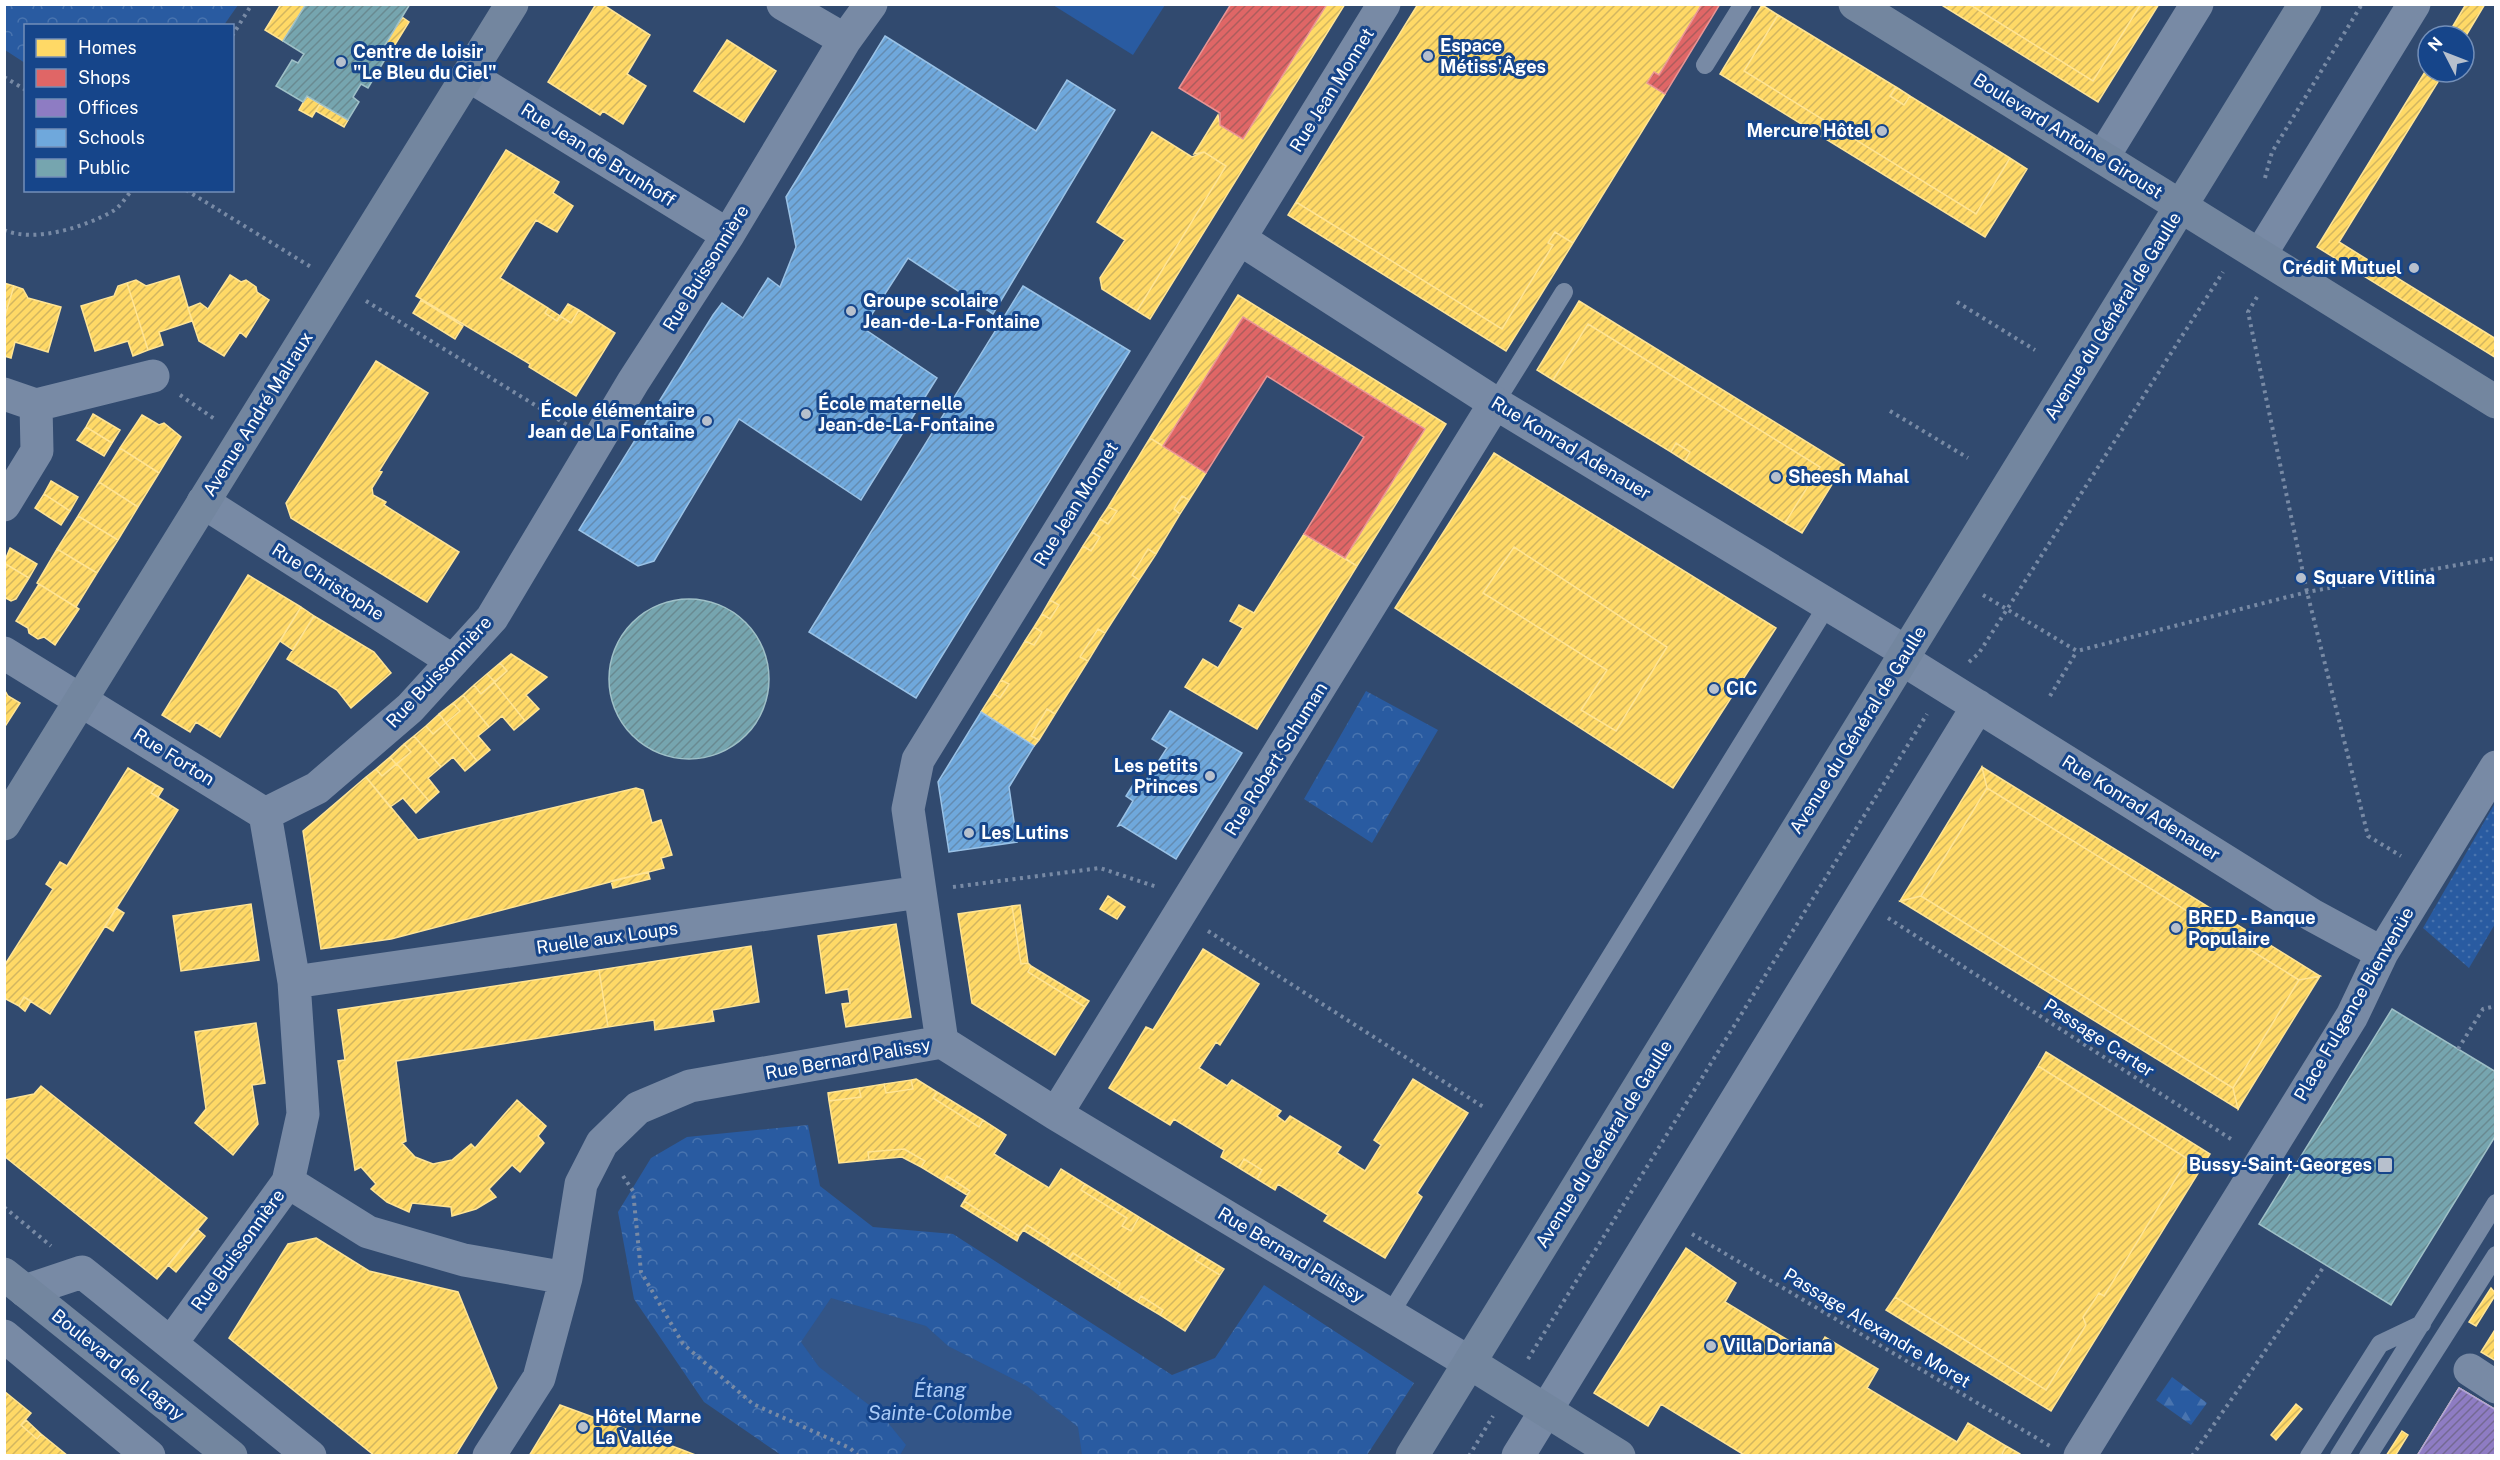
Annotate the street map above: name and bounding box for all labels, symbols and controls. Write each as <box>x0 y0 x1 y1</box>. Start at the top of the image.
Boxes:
legend <box>24 24 234 192</box>
street label: Rue Jean Monnet <box>1285 24 1378 156</box>
north arrow <box>2416 24 2476 84</box>
text: N <box>2424 33 2446 55</box>
place label: Espace Métiss'Âges <box>1440 35 1546 77</box>
text: Homes <box>78 37 137 58</box>
place label: Centre de loisir "Le Bleu du Ciel" <box>353 41 497 83</box>
marker: Espace Métiss'Âges <box>1421 49 1435 63</box>
marker: Centre de loisir "Le Bleu du Ciel" <box>334 55 348 69</box>
text: Shops <box>78 67 130 88</box>
street label: Boulevard Antoine Giroust <box>1970 69 2167 203</box>
text: Offices <box>78 97 138 118</box>
street label: Rue Jean de Brunhoff <box>517 99 679 211</box>
place label: Mercure Hôtel <box>1746 120 1870 141</box>
marker: Mercure Hôtel <box>1875 124 1889 138</box>
text: Schools <box>78 127 145 148</box>
text: Public <box>78 157 130 178</box>
street label: Rue Buissonnière <box>658 201 753 335</box>
street label: Avenue du Général de Gaulle <box>2040 208 2185 423</box>
place label: Crédit Mutuel <box>2282 257 2402 278</box>
marker: Crédit Mutuel <box>2407 261 2421 275</box>
place label: Groupe scolaire Jean-de-La-Fontaine <box>863 290 1040 332</box>
marker: Groupe scolaire Jean-de-La-Fontaine <box>844 304 858 318</box>
street label: Avenue André Malraux <box>198 328 317 500</box>
place label: École maternelle Jean-de-La-Fontaine <box>818 392 995 435</box>
street label: Rue Konrad Adenauer <box>1488 392 1655 504</box>
place label: École élémentaire Jean de La Fontaine <box>528 399 695 442</box>
marker: École maternelle Jean-de-La-Fontaine <box>799 407 813 421</box>
marker: École élémentaire Jean de La Fontaine <box>700 414 714 428</box>
street label: Rue Jean Monnet <box>1029 438 1122 570</box>
place label: Sheesh Mahal <box>1788 466 1910 487</box>
marker: Sheesh Mahal <box>1769 470 1783 484</box>
street label: Rue Christophe <box>268 539 388 624</box>
place label: Square Vitlina <box>2313 567 2435 588</box>
marker: Square Vitlina <box>2294 571 2308 585</box>
street label: Rue Buissonnière <box>382 612 496 732</box>
street label: Avenue du Général de Gaulle <box>1785 622 1930 837</box>
street label: Rue Robert Schuman <box>1220 678 1331 839</box>
place label: CIC <box>1726 678 1757 699</box>
marker: CIC <box>1707 682 1721 696</box>
street label: Rue Forton <box>130 723 219 790</box>
street label: Rue Konrad Adenauer <box>2058 750 2224 865</box>
place label: Les petits Princes <box>1114 755 1198 797</box>
marker: Les petits Princes <box>1203 769 1217 783</box>
place label: Les Lutins <box>981 822 1069 843</box>
marker: Les Lutins <box>962 826 976 840</box>
street label: Place Fulgence Bienvenüe <box>2289 903 2418 1104</box>
place label: BRED - Banque Populaire <box>2188 907 2316 949</box>
street label: Ruelle aux Loups <box>535 917 679 958</box>
marker: BRED - Banque Populaire <box>2169 921 2183 935</box>
street label: Passage Carter <box>2040 994 2159 1081</box>
street label: Rue Bernard Palissy <box>764 1034 933 1083</box>
street label: Avenue du Général de Gaulle <box>1531 1036 1676 1251</box>
place label: Bussy-Saint-Georges <box>2189 1154 2372 1175</box>
marker: Bussy-Saint-Georges <box>2376 1156 2394 1174</box>
street label: Rue Buissonnière <box>187 1185 289 1314</box>
street label: Rue Bernard Palissy <box>1214 1202 1369 1307</box>
street label: Passage Alexandre Moret <box>1780 1263 1974 1392</box>
street label: Boulevard de Lagny <box>48 1305 189 1425</box>
place label: Villa Doriana <box>1723 1335 1833 1356</box>
marker: Villa Doriana <box>1704 1339 1718 1353</box>
water label: Étang Sainte-Colombe <box>868 1377 1012 1425</box>
place label: Hôtel Marne La Vallée <box>595 1406 701 1448</box>
marker: Hôtel Marne La Vallée <box>576 1420 590 1434</box>

